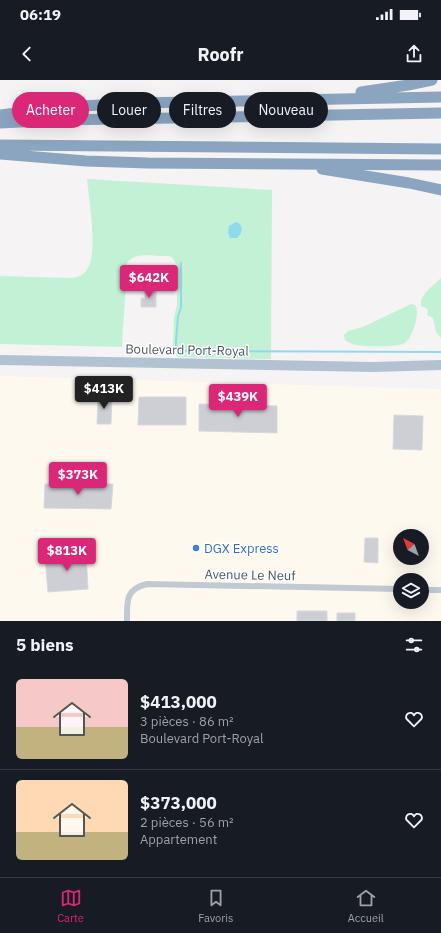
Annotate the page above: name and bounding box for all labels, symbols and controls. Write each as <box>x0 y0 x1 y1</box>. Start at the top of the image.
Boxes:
text: 06:19 <box>20 5 61 24</box>
icon: back <box>16 43 38 65</box>
text: Roofr <box>198 43 243 66</box>
icon: share <box>403 43 425 65</box>
chip: Acheter <box>12 92 89 128</box>
chip: Louer <box>97 92 161 128</box>
chip: Filtres <box>169 92 236 128</box>
chip: Nouveau <box>244 92 328 128</box>
pin: $642K <box>121 265 177 299</box>
text: $642K <box>129 269 169 286</box>
street label: Boulevard Port-Royal <box>125 340 249 360</box>
pin: $413K <box>76 376 132 410</box>
text: $413K <box>84 380 124 397</box>
pin: $439K <box>210 384 266 418</box>
text: $439K <box>218 388 258 405</box>
pin: $373K <box>50 462 106 496</box>
text: $373K <box>58 466 98 483</box>
north arrow <box>393 529 429 565</box>
map controls <box>393 529 429 609</box>
pin: $813K <box>39 538 95 572</box>
place label: DGX Express <box>204 540 279 557</box>
text: $813K <box>47 542 87 559</box>
marker: DGX Express <box>191 543 201 553</box>
street label: Avenue Le Neuf <box>204 566 296 584</box>
button: layers <box>393 573 429 609</box>
text: 5 biens <box>16 634 74 656</box>
icon: filters <box>403 634 425 656</box>
text: $413,000 <box>140 691 217 713</box>
icon: home <box>48 695 96 743</box>
icon: heart <box>403 708 425 730</box>
text: 3 pièces · 86 m² <box>140 713 234 730</box>
text: Boulevard Port-Royal <box>140 730 264 747</box>
text: $373,000 <box>140 792 217 814</box>
icon: home <box>48 796 96 844</box>
icon: heart <box>403 809 425 831</box>
text: 2 pièces · 56 m² <box>140 814 234 831</box>
text: Appartement <box>140 831 217 848</box>
tab: Carte <box>57 887 84 925</box>
tab: Favoris <box>198 887 233 925</box>
tab: Accueil <box>348 887 384 925</box>

